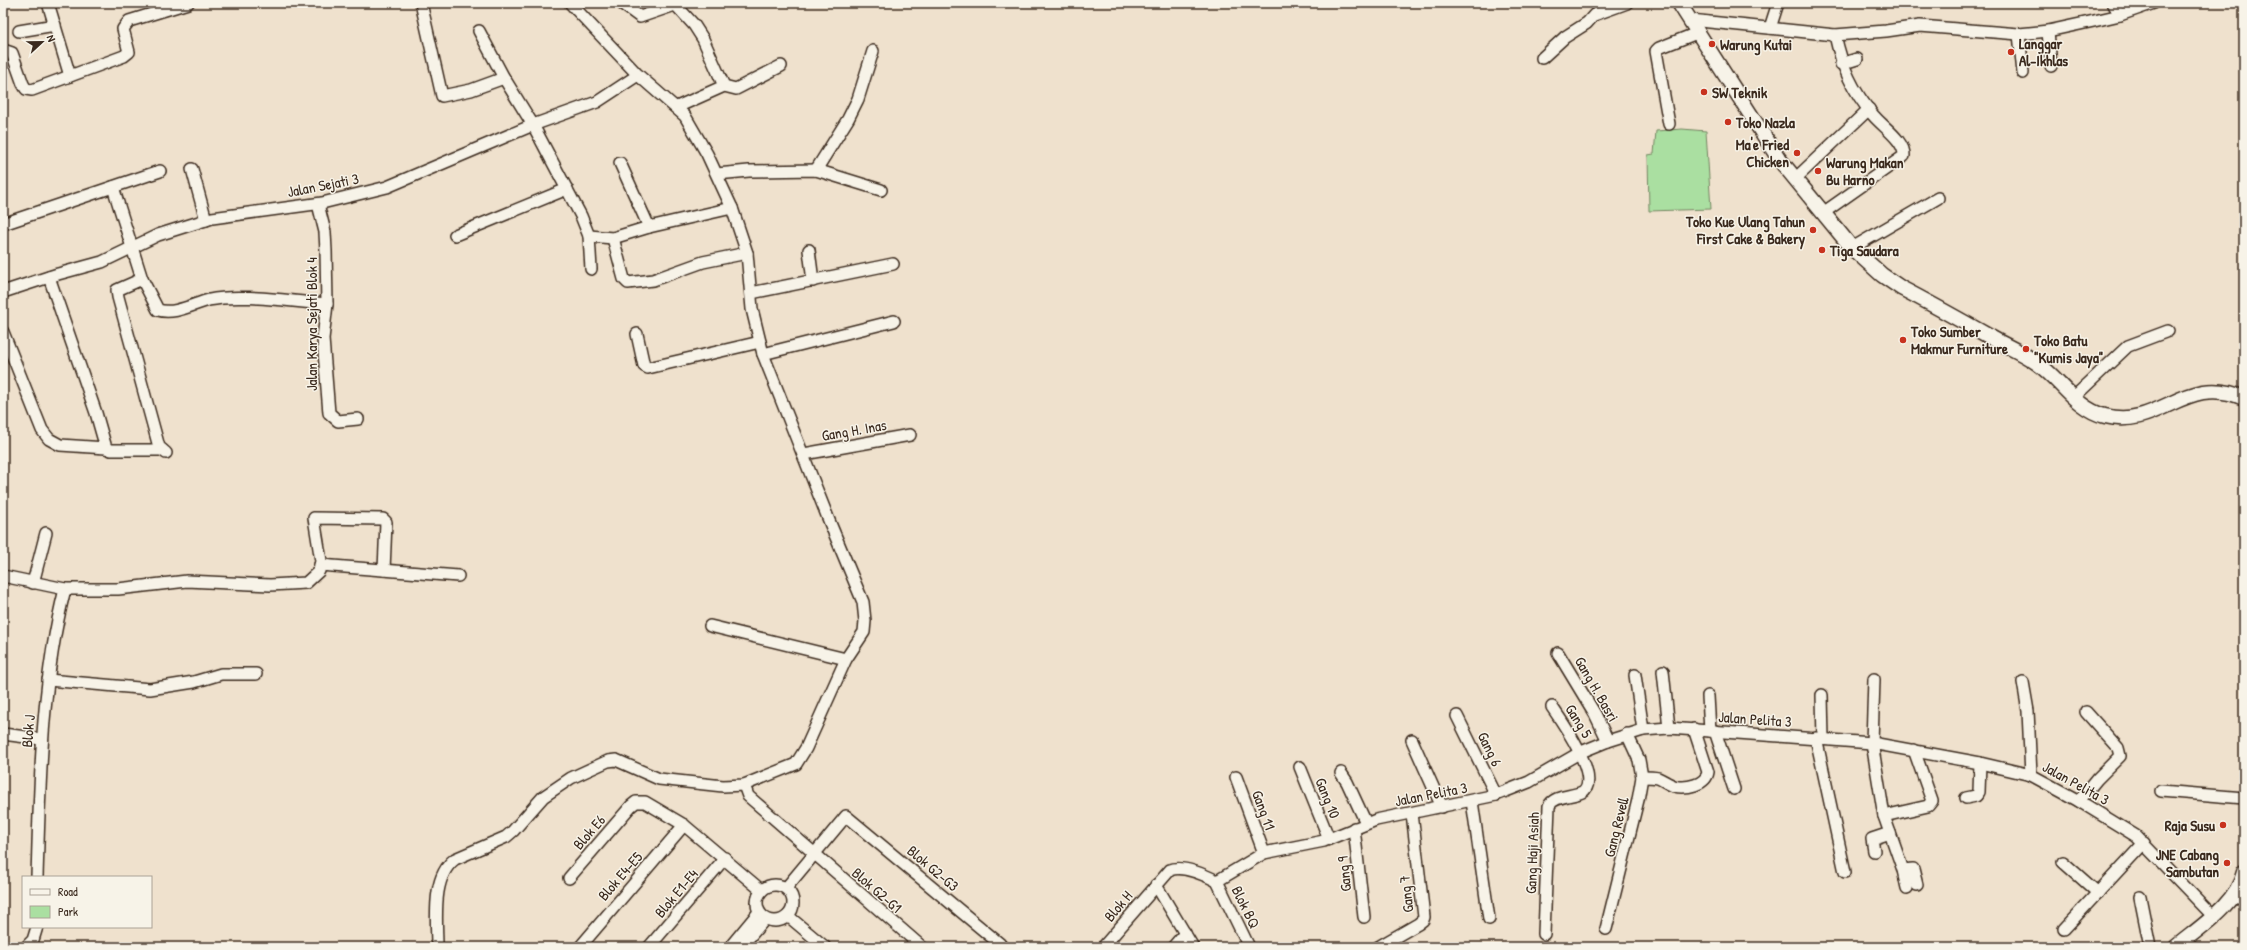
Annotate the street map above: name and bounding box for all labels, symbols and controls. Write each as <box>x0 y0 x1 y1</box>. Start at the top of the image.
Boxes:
north arrow <box>22 22 62 62</box>
text: N <box>44 33 59 44</box>
place label: Langgar Al-Ikhlas <box>2019 33 2068 71</box>
place label: Warung Kutai <box>1720 34 1792 56</box>
marker: Warung Kutai <box>1707 39 1717 49</box>
marker: Langgar Al-Ikhlas <box>2006 47 2016 57</box>
place label: SW Teknik <box>1712 82 1768 103</box>
marker: SW Teknik <box>1699 87 1709 97</box>
place label: Toko Nazla <box>1735 112 1795 133</box>
marker: Toko Nazla <box>1723 117 1733 127</box>
place label: Ma'e Fried Chicken <box>1736 134 1789 172</box>
marker: Ma'e Fried Chicken <box>1792 148 1802 158</box>
place label: Warung Makan Bu Harno <box>1826 152 1904 190</box>
marker: Warung Makan Bu Harno <box>1813 166 1823 176</box>
street label: Jalan Sejati 3 <box>285 168 361 202</box>
place label: Toko Kue Ulang Tahun First Cake & Bakery <box>1685 211 1806 250</box>
marker: Toko Kue Ulang Tahun First Cake & Bakery <box>1808 225 1818 235</box>
place label: Tiga Saudara <box>1829 240 1899 262</box>
marker: Tiga Saudara <box>1817 245 1827 255</box>
street label: Jalan Karya Sejati Blok 4 <box>301 257 322 391</box>
place label: Toko Sumber Makmur Furniture <box>1910 321 2008 359</box>
place label: Toko Batu "Kumis Jaya" <box>2033 330 2103 369</box>
marker: Toko Sumber Makmur Furniture <box>1898 335 1908 345</box>
marker: Toko Batu "Kumis Jaya" <box>2021 344 2031 354</box>
street label: Gang H. Inas <box>820 414 888 446</box>
street label: Gang H. Basri <box>1570 653 1624 725</box>
street label: Gang 5 <box>1560 700 1598 743</box>
street label: Jalan Pelita 3 <box>1718 706 1793 732</box>
street label: Blok J <box>16 713 40 748</box>
street label: Gang 6 <box>1473 728 1507 770</box>
street label: Jalan Pelita 3 <box>2039 756 2113 810</box>
street label: Gang 10 <box>1310 775 1346 822</box>
street label: Jalan Pelita 3 <box>1393 777 1469 811</box>
street label: Gang 11 <box>1247 787 1281 833</box>
street label: Gang Revell <box>1598 794 1634 859</box>
street label: Blok E6 <box>568 810 610 854</box>
street label: Gang Haji Asiah <box>1520 812 1544 894</box>
place label: Raja Susu <box>2165 815 2216 836</box>
marker: Raja Susu <box>2218 820 2228 830</box>
street label: Blok G2-G3 <box>903 840 964 896</box>
place label: JNE Cabang Sambutan <box>2156 844 2219 882</box>
street label: Blok E4-E5 <box>593 847 648 905</box>
street label: Gang 9 <box>1332 855 1356 893</box>
marker: JNE Cabang Sambutan <box>2222 858 2232 868</box>
street label: Blok G2-G1 <box>847 862 907 918</box>
street label: Blok E1-E4 <box>649 864 703 922</box>
street label: Gang 7 <box>1394 874 1418 914</box>
legend <box>22 876 152 928</box>
street label: Blok BQ <box>1227 882 1265 932</box>
text: Road <box>58 883 78 900</box>
street label: Blok H <box>1099 886 1137 926</box>
text: Park <box>58 903 78 920</box>

